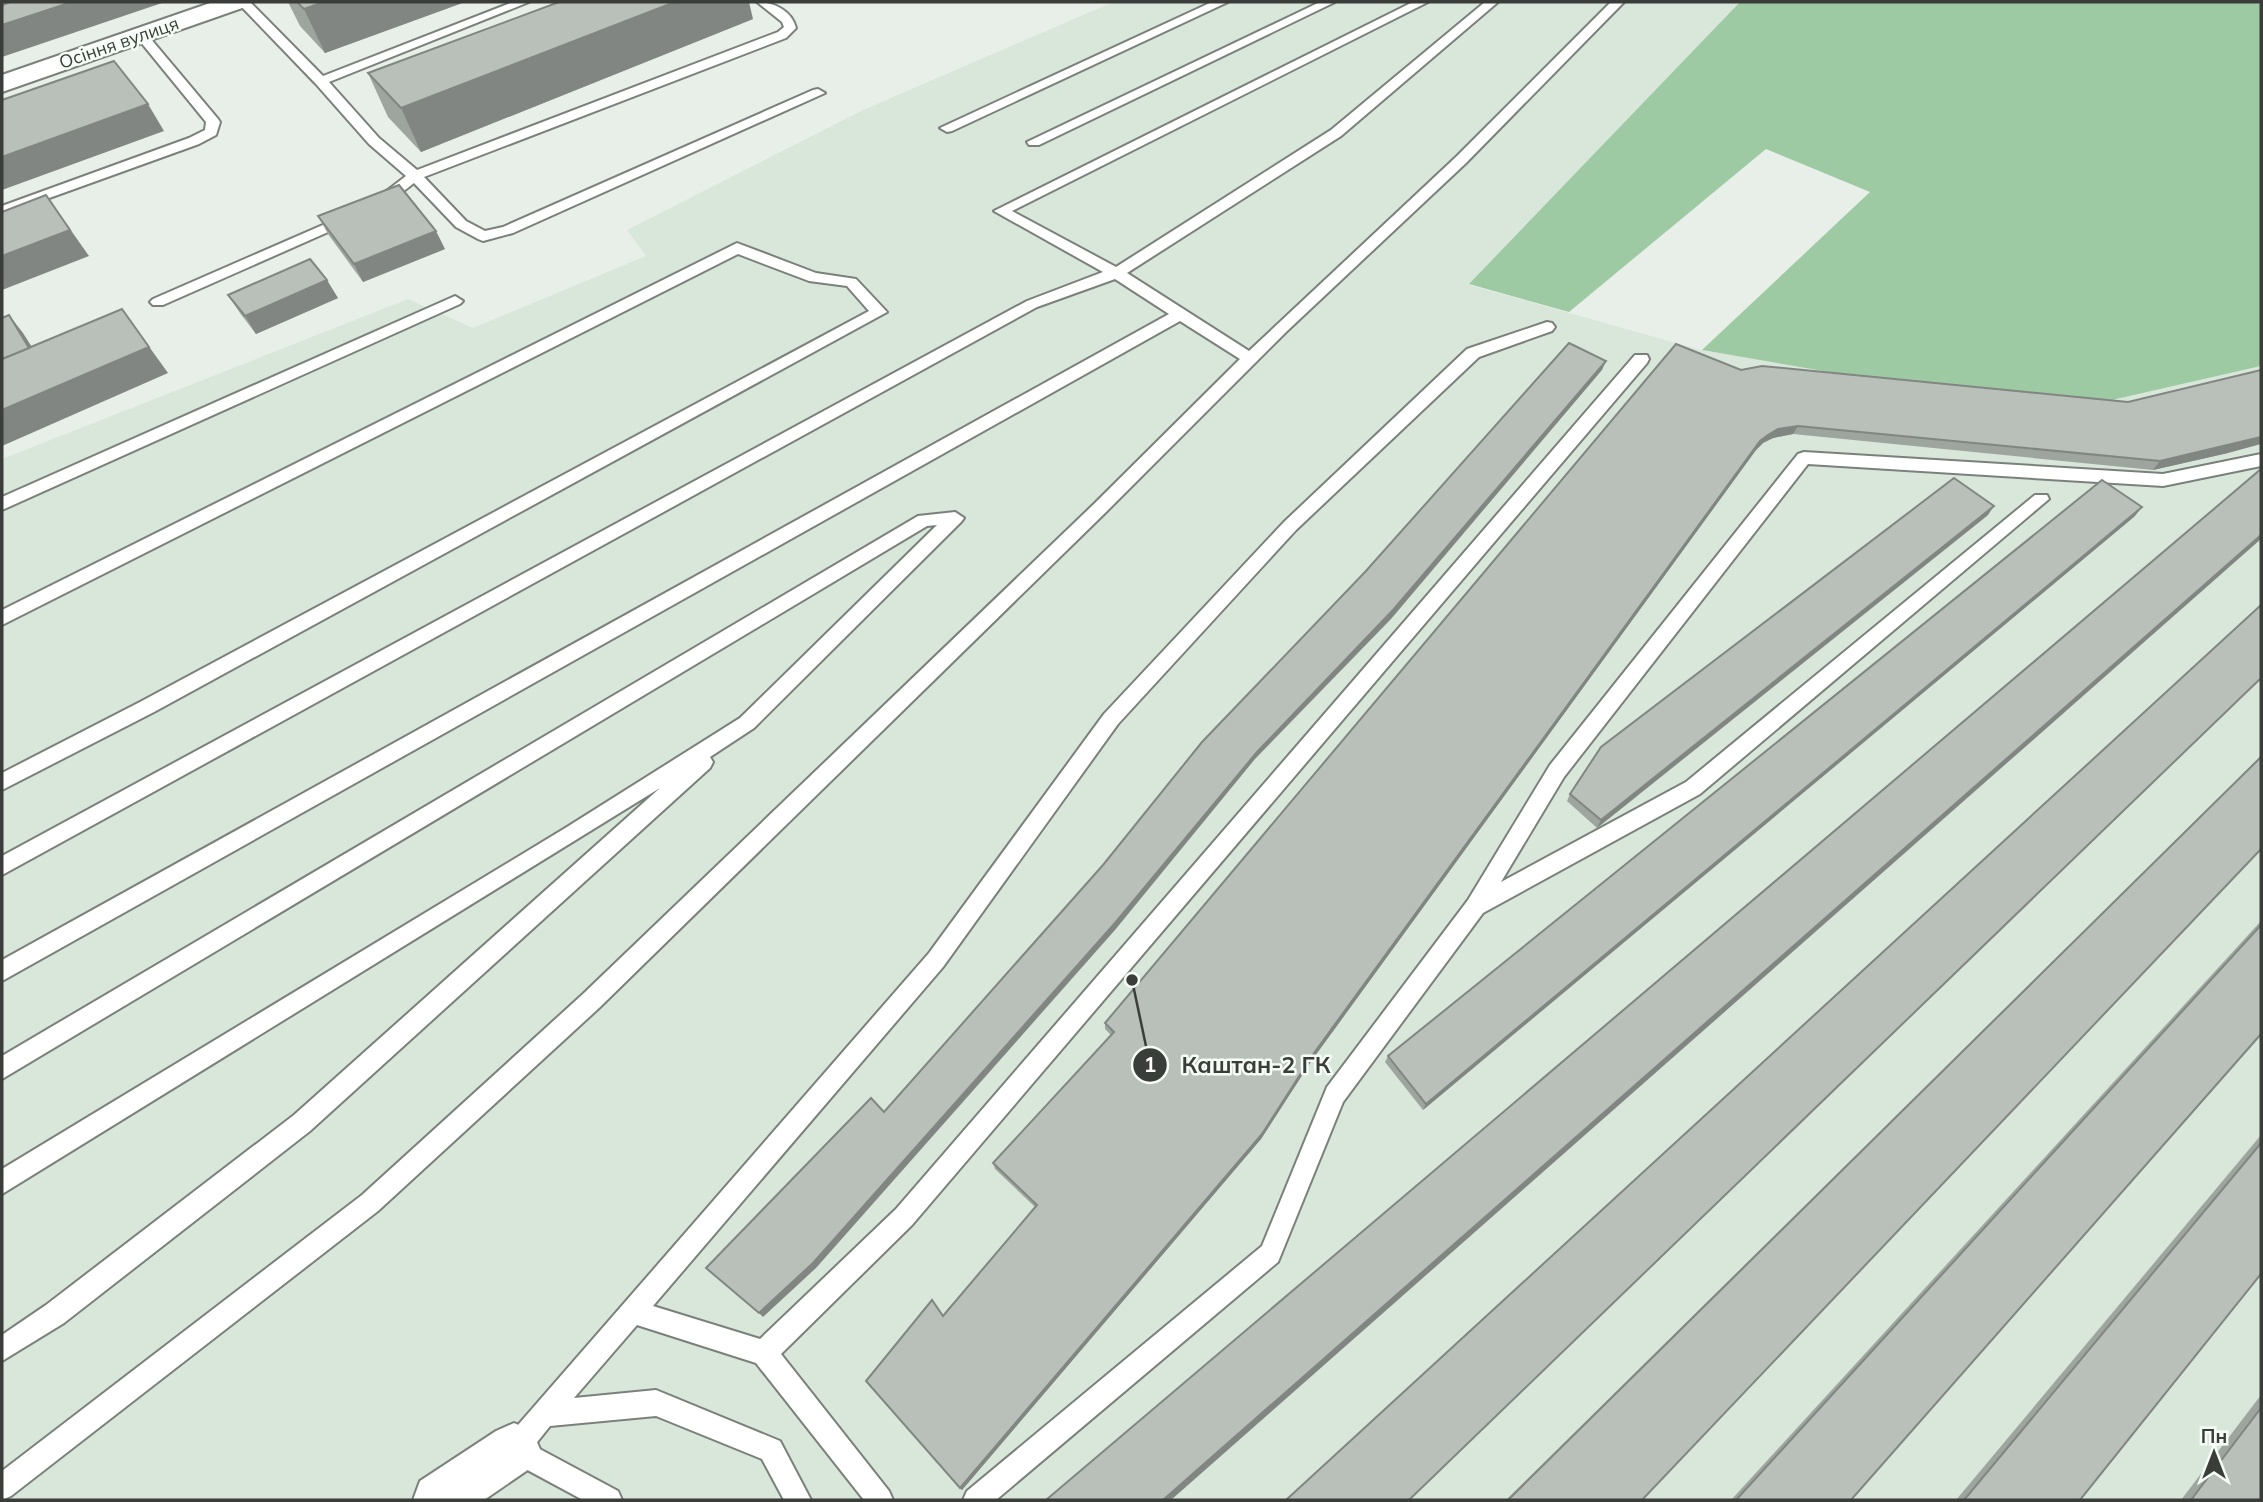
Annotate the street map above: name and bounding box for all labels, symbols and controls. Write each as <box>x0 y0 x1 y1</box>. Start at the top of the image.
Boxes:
street label: Осіння вулиця <box>56 11 182 74</box>
callout: Каштан-2 ГК <box>1132 1043 1344 1087</box>
text: Каштан-2 ГК <box>1181 1050 1331 1079</box>
text: 1 <box>1144 1051 1156 1077</box>
north arrow <box>2179 1418 2249 1488</box>
text: Пн <box>2201 1424 2227 1448</box>

